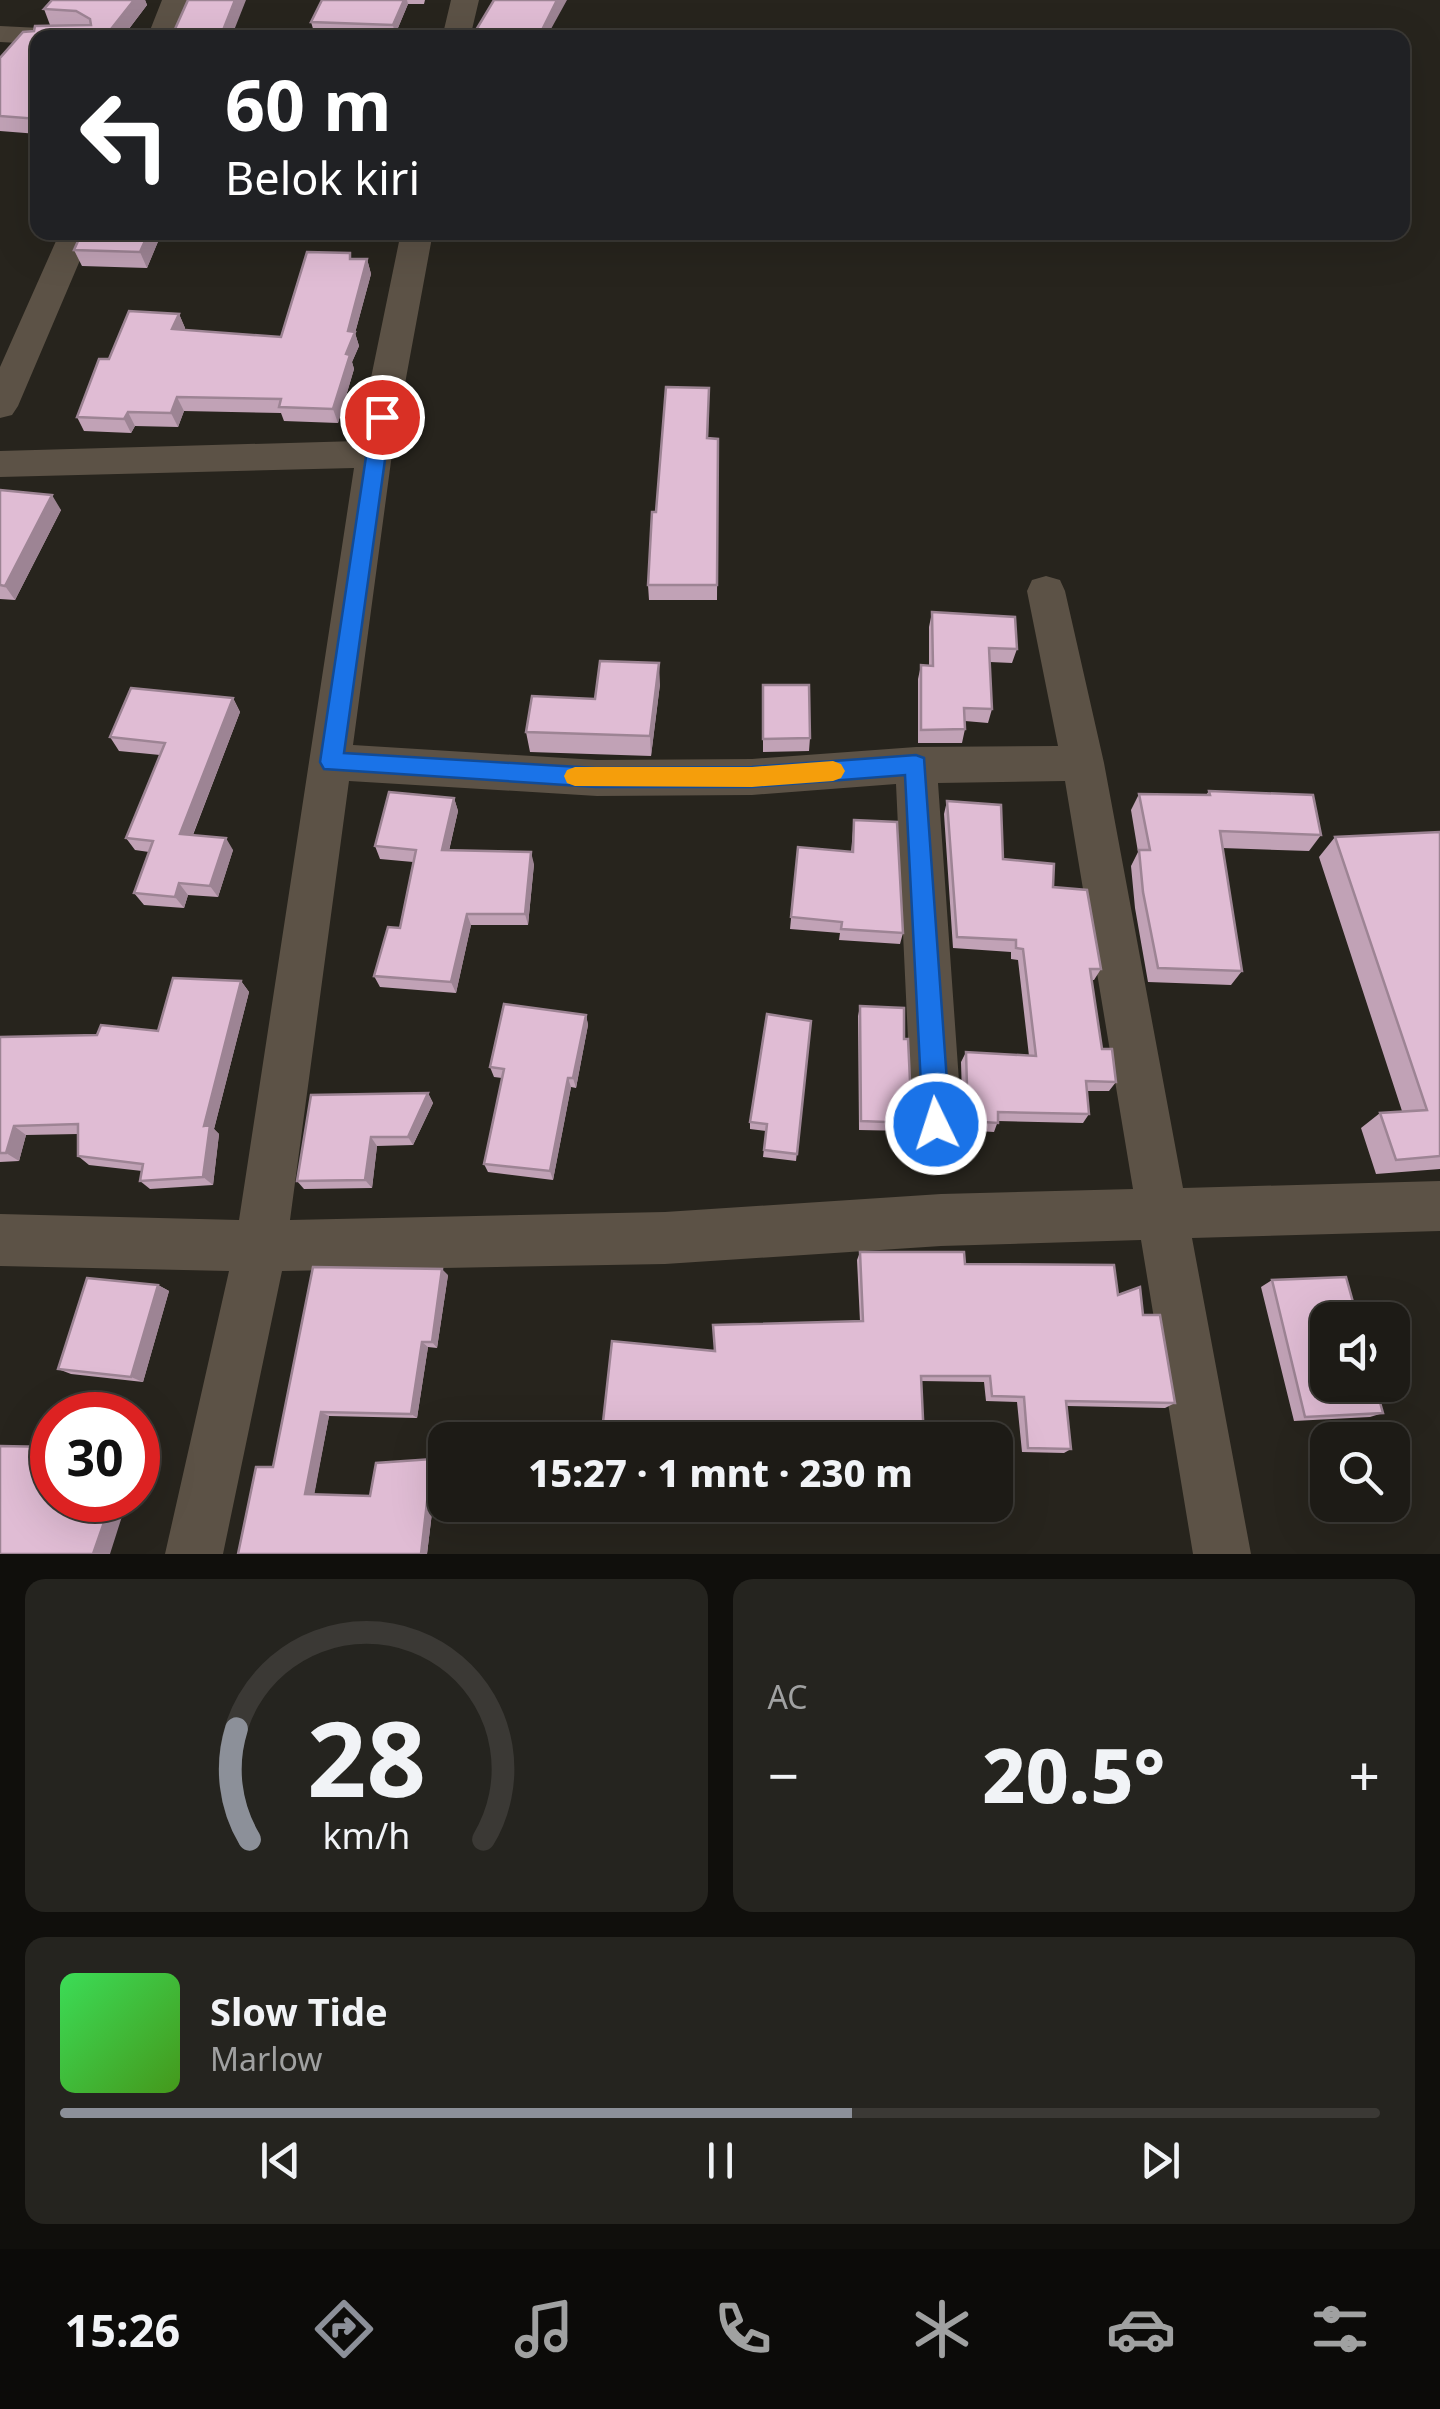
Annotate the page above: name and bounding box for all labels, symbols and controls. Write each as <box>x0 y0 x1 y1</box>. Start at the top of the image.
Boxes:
text: 60 m <box>225 56 392 152</box>
icon: left <box>60 70 190 200</box>
text: Belok kiri <box>225 147 420 208</box>
pin <box>340 375 425 460</box>
icon: arrive <box>355 390 410 445</box>
position arrow <box>884 1072 988 1176</box>
map controls <box>1310 1302 1410 1522</box>
button: sound <box>1310 1302 1410 1402</box>
speed limit sign: 30 <box>30 1392 160 1522</box>
button: search <box>1310 1422 1410 1522</box>
text: 15:27 · 1 mnt · 230 m <box>528 1446 913 1498</box>
text: AC <box>768 1675 808 1718</box>
text: 28 <box>307 1686 426 1827</box>
text: 20.5° <box>982 1723 1165 1825</box>
text: − <box>768 1737 799 1812</box>
text: + <box>1349 1737 1380 1812</box>
text: km/h <box>322 1811 410 1859</box>
text: Slow Tide <box>210 1985 388 2037</box>
text: Marlow <box>210 2037 322 2080</box>
icon: previous <box>253 2133 308 2188</box>
icon: pause <box>693 2133 748 2188</box>
icon: next <box>1133 2133 1188 2188</box>
icon: directions <box>309 2294 379 2364</box>
icon: music <box>509 2294 579 2364</box>
icon: phone <box>708 2294 778 2364</box>
icon: climate <box>907 2294 977 2364</box>
icon: car <box>1106 2294 1176 2364</box>
icon: filters <box>1305 2294 1375 2364</box>
text: 15:26 <box>65 2299 180 2360</box>

